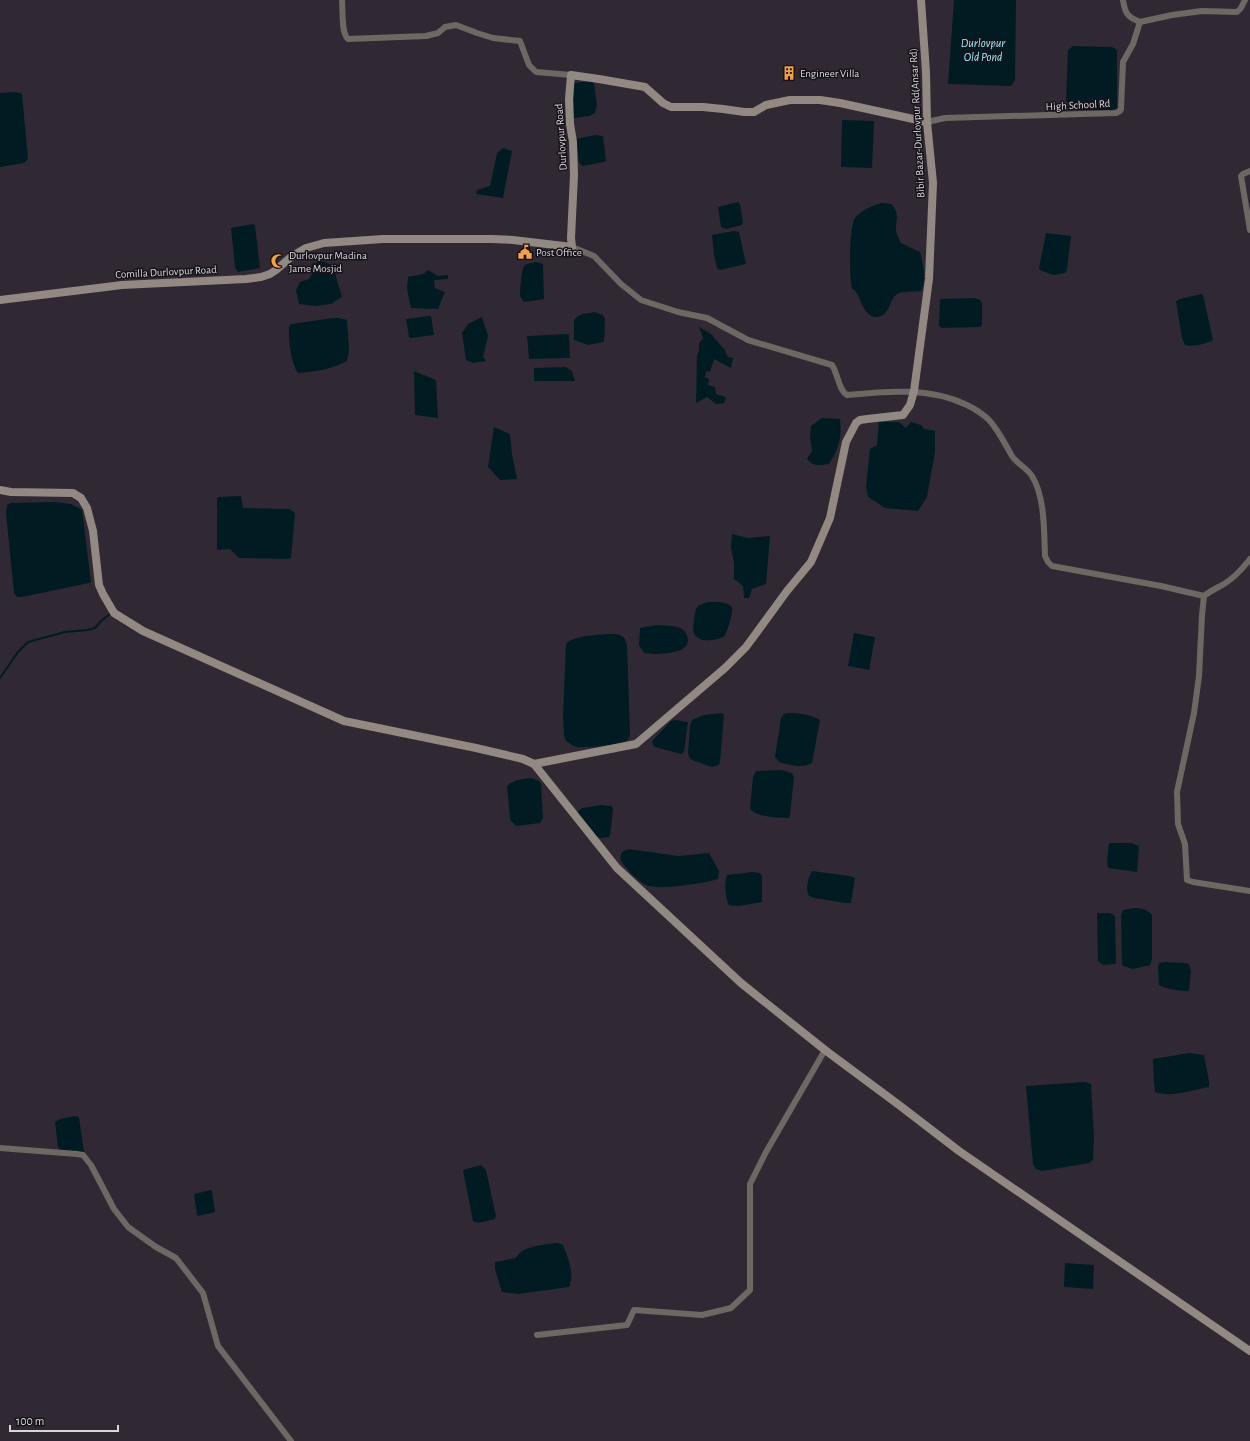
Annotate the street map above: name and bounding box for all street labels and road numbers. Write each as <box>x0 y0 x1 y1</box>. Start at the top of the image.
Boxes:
street label: Bibir Bazar-Durlovpur Rd(Ansar Rd) <box>908 48 926 198</box>
street label: High School Rd <box>1045 98 1111 112</box>
street label: Durlovpur Road <box>553 103 569 171</box>
street label: Comilla Durlovpur Road <box>115 264 217 280</box>

